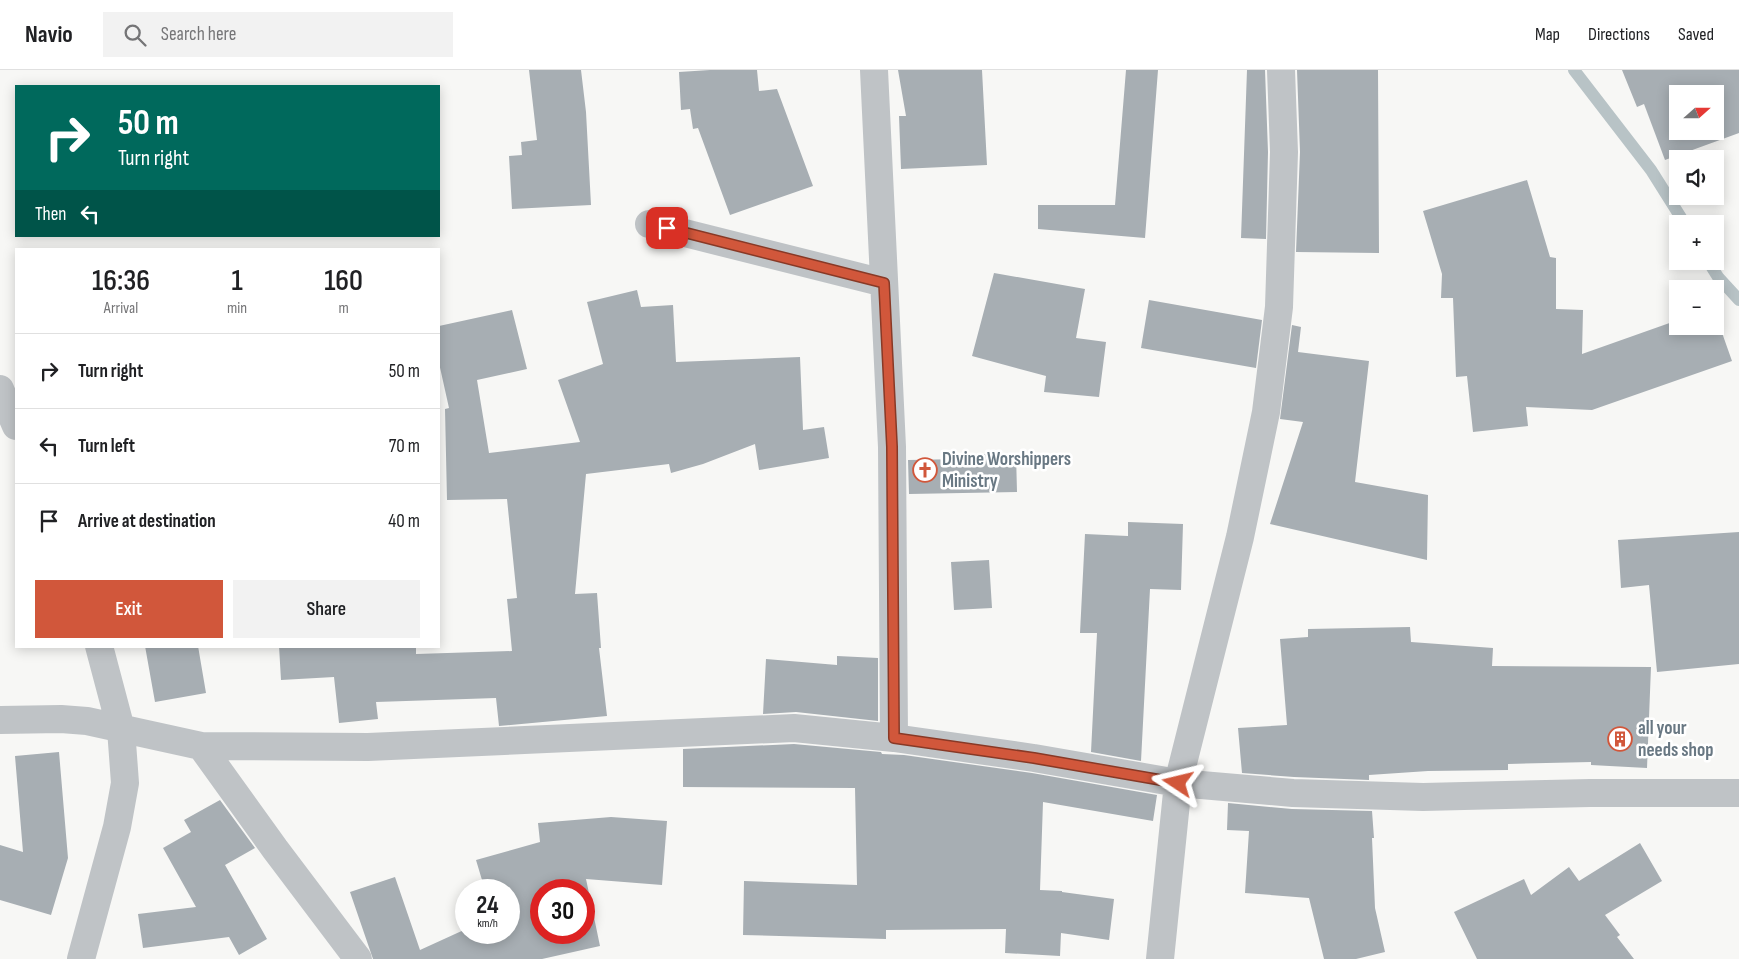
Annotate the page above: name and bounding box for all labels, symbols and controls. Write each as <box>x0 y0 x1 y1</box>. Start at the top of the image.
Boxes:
search box <box>103 12 453 57</box>
text: Navio <box>25 20 73 49</box>
icon: search <box>121 21 149 49</box>
text: Search here <box>161 23 236 46</box>
text: Map <box>1535 24 1560 45</box>
text: Directions <box>1588 24 1650 45</box>
text: Saved <box>1678 24 1714 45</box>
north arrow <box>1669 85 1724 140</box>
map controls <box>1669 85 1724 335</box>
text: 50 m <box>118 102 179 145</box>
icon: right <box>35 105 100 170</box>
text: Turn right <box>118 145 189 172</box>
button: sound <box>1669 150 1724 205</box>
icon: left <box>76 200 104 228</box>
text: Then <box>35 203 66 226</box>
pin <box>646 207 688 249</box>
icon: arrive <box>653 214 681 242</box>
button: + <box>1669 215 1724 270</box>
text: 16:36 <box>92 263 150 299</box>
text: 1 <box>231 263 243 299</box>
text: 160 <box>324 263 363 299</box>
button: − <box>1669 280 1724 335</box>
text: Arrival <box>104 299 138 318</box>
text: min <box>227 299 247 318</box>
text: m <box>338 299 349 318</box>
icon: right <box>35 357 63 385</box>
text: Turn right <box>78 360 143 383</box>
text: 50 m <box>389 360 420 383</box>
icon: left <box>35 432 63 460</box>
text: Turn left <box>78 435 135 458</box>
text: 70 m <box>389 435 420 458</box>
place label: Divine Worshippers Ministry <box>942 448 1071 493</box>
church icon: Divine Worshippers Ministry <box>912 457 938 483</box>
icon: arrive <box>35 507 63 535</box>
text: Arrive at destination <box>78 510 216 533</box>
text: 40 m <box>388 510 420 533</box>
button: Exit <box>35 580 223 638</box>
button: Share <box>233 580 420 638</box>
place label: all your needs shop <box>1638 717 1714 762</box>
building icon: all your needs shop <box>1607 726 1633 752</box>
position arrow <box>1151 756 1203 808</box>
speed limit sign: 30 <box>530 879 595 944</box>
text: 24 <box>476 890 499 921</box>
text: km/h <box>477 916 498 931</box>

